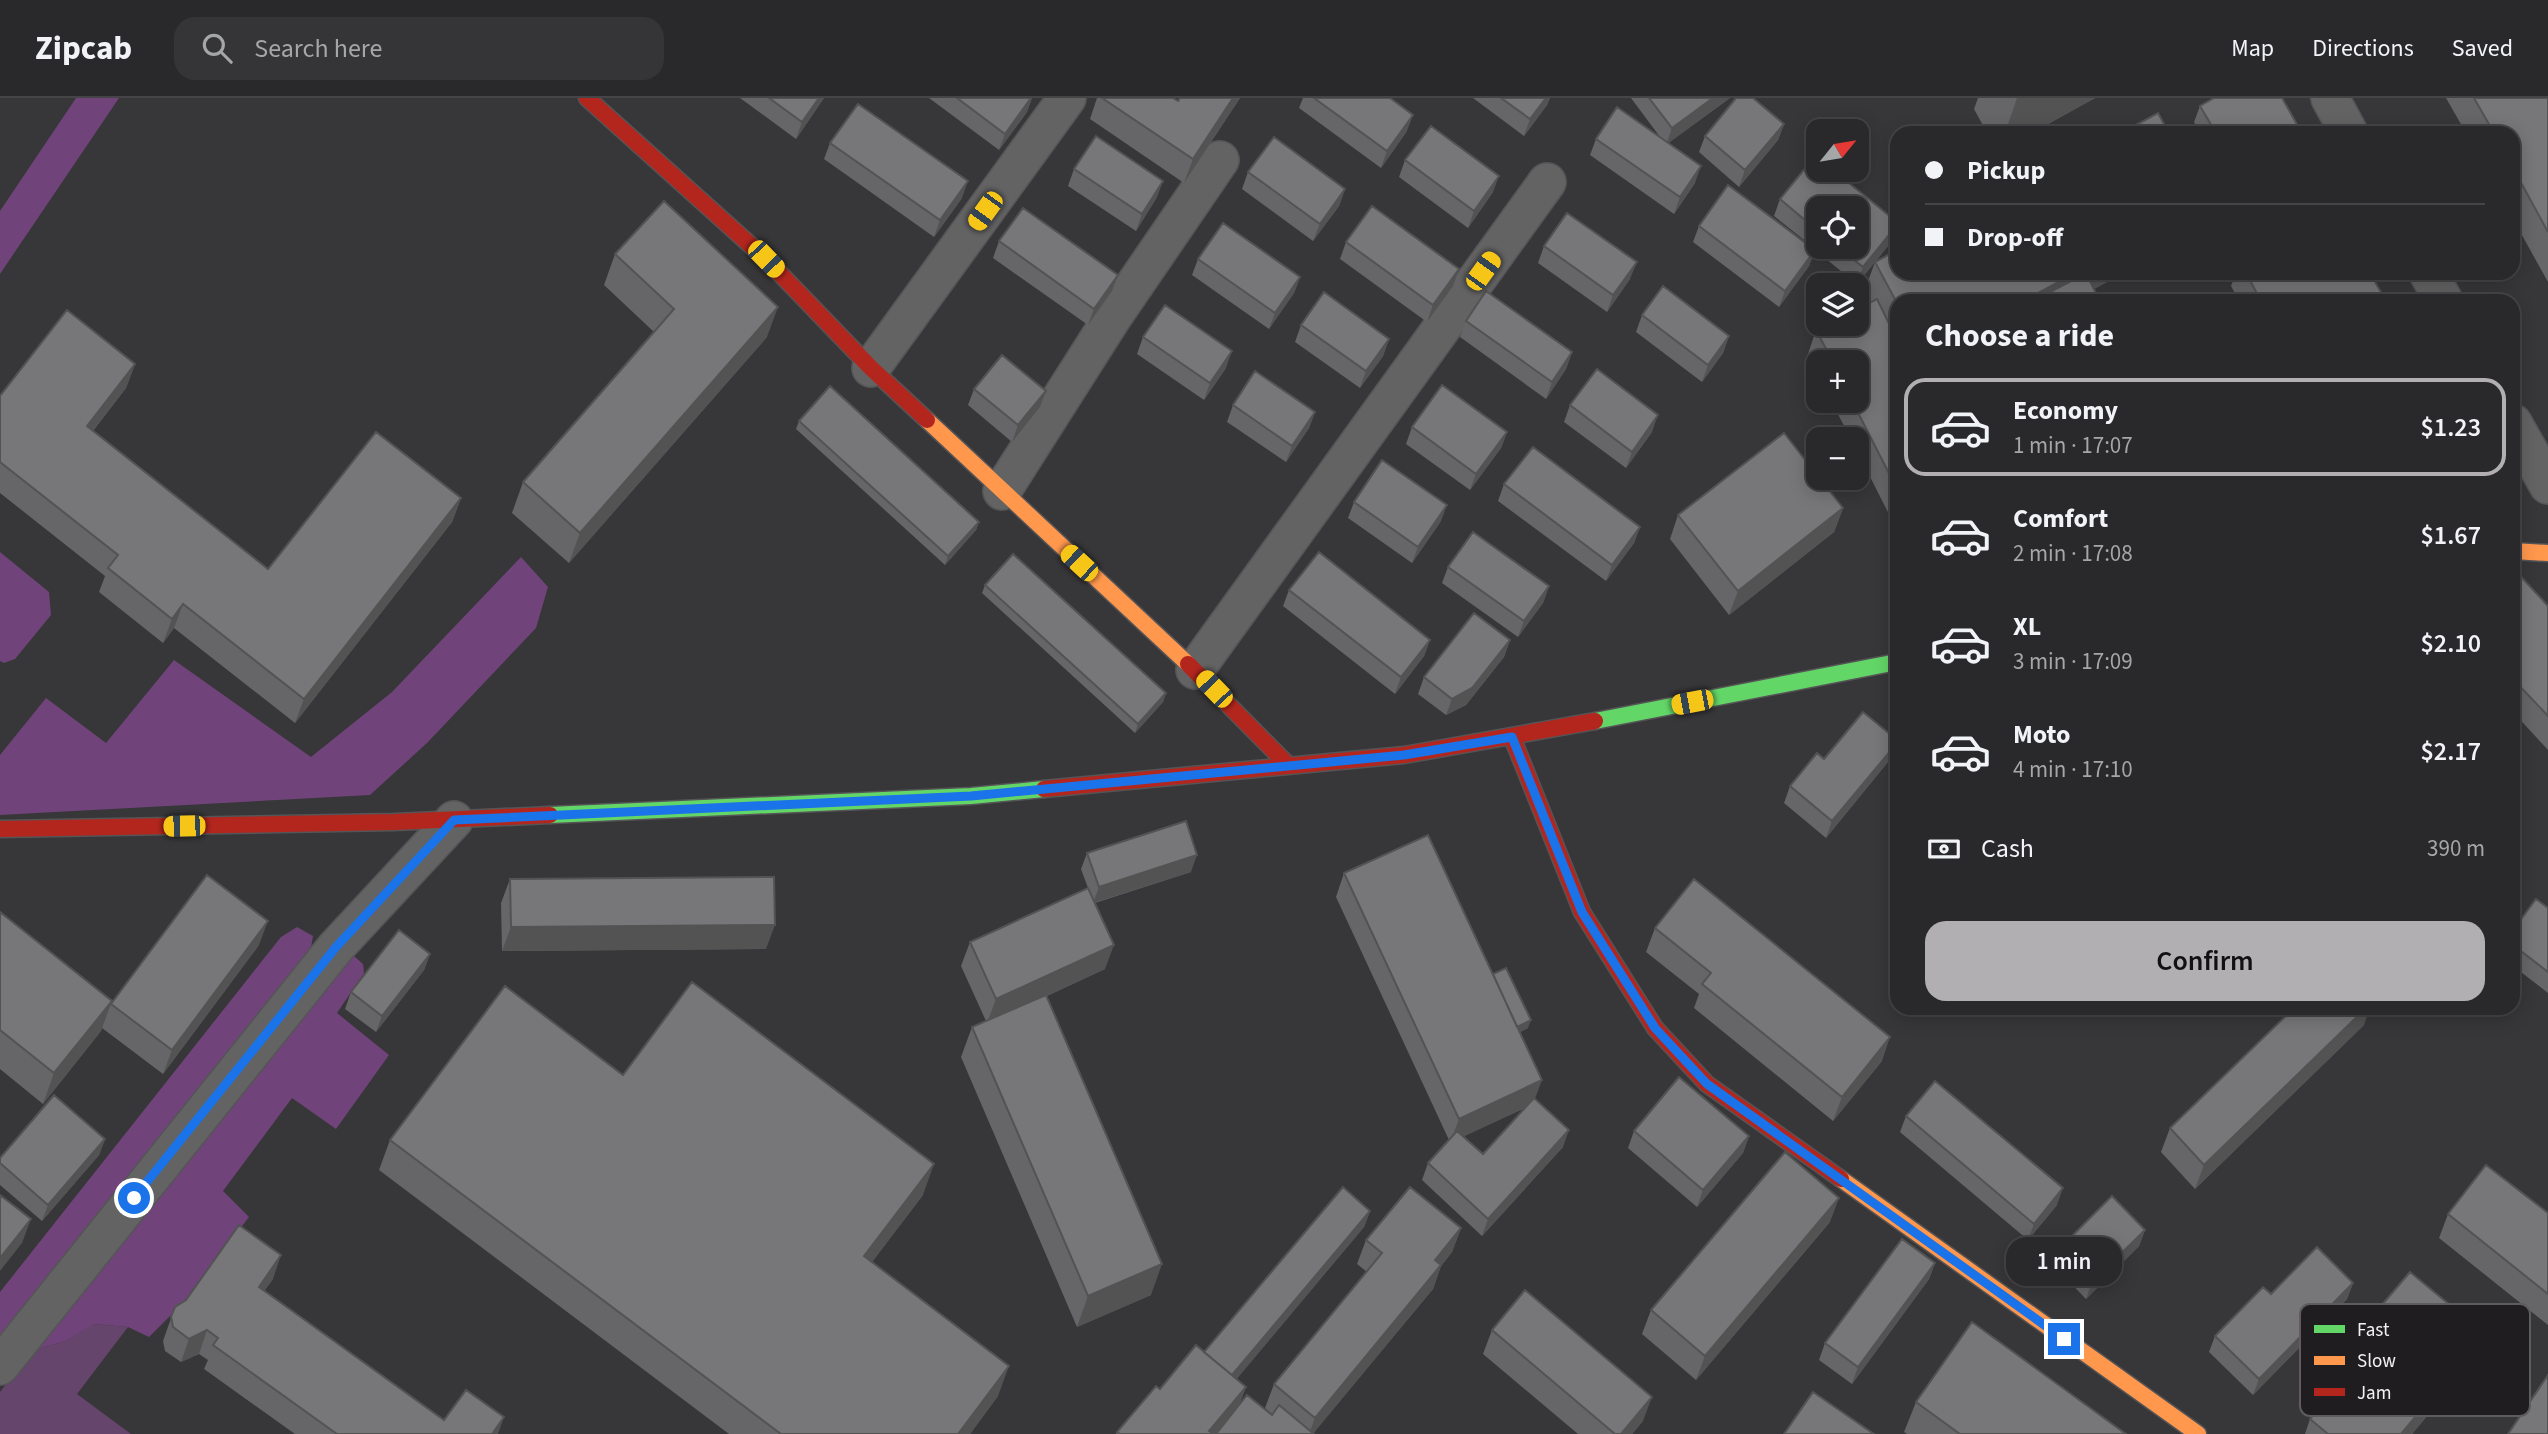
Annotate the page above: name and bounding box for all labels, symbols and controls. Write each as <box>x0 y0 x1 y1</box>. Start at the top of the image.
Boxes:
search box <box>174 17 664 80</box>
text: Zipcab <box>35 25 132 72</box>
icon: search <box>198 29 236 67</box>
text: Search here <box>254 30 382 67</box>
text: Map <box>2231 31 2274 66</box>
text: Directions <box>2312 31 2414 66</box>
text: Saved <box>2452 31 2513 66</box>
north arrow <box>1806 119 1869 182</box>
map controls <box>1806 119 1869 490</box>
text: Pickup <box>1967 152 2045 189</box>
car <box>965 188 1006 234</box>
button: locate <box>1806 196 1869 259</box>
text: Drop-off <box>1967 219 2063 256</box>
car <box>744 237 789 281</box>
car <box>1463 248 1504 294</box>
button: layers <box>1806 273 1869 336</box>
text: Choose a ride <box>1925 313 2114 359</box>
button: + <box>1806 350 1869 413</box>
text: Economy <box>2013 392 2118 429</box>
icon: car <box>1929 396 1992 459</box>
text: $1.23 <box>2420 409 2481 446</box>
button: − <box>1806 427 1869 490</box>
text: 1 min · 17:07 <box>2013 429 2133 462</box>
text: Comfort <box>2013 500 2108 537</box>
icon: car <box>1929 504 1992 567</box>
text: $1.67 <box>2420 517 2481 554</box>
text: 2 min · 17:08 <box>2013 537 2133 570</box>
car <box>1057 541 1102 585</box>
text: XL <box>2013 608 2041 645</box>
icon: car <box>1929 612 1992 675</box>
text: $2.10 <box>2420 625 2481 662</box>
text: 3 min · 17:09 <box>2013 645 2133 678</box>
car <box>1192 667 1237 711</box>
car <box>1670 688 1715 716</box>
text: Moto <box>2013 716 2070 753</box>
icon: car <box>1929 720 1992 783</box>
text: $2.17 <box>2420 733 2481 770</box>
text: 4 min · 17:10 <box>2013 753 2133 786</box>
car <box>163 815 206 837</box>
icon: cash <box>1925 830 1963 868</box>
text: Cash <box>1981 830 2034 867</box>
text: 390 m <box>2427 832 2485 865</box>
button: Confirm <box>1925 921 2485 1001</box>
route start <box>118 1182 150 1214</box>
callout: 1 min <box>2006 1238 2122 1286</box>
text: 1 min <box>2037 1245 2091 1278</box>
legend <box>2300 1304 2530 1416</box>
text: Fast <box>2357 1317 2390 1344</box>
route end <box>2048 1323 2080 1355</box>
text: Slow <box>2357 1348 2396 1375</box>
text: Jam <box>2357 1380 2391 1407</box>

